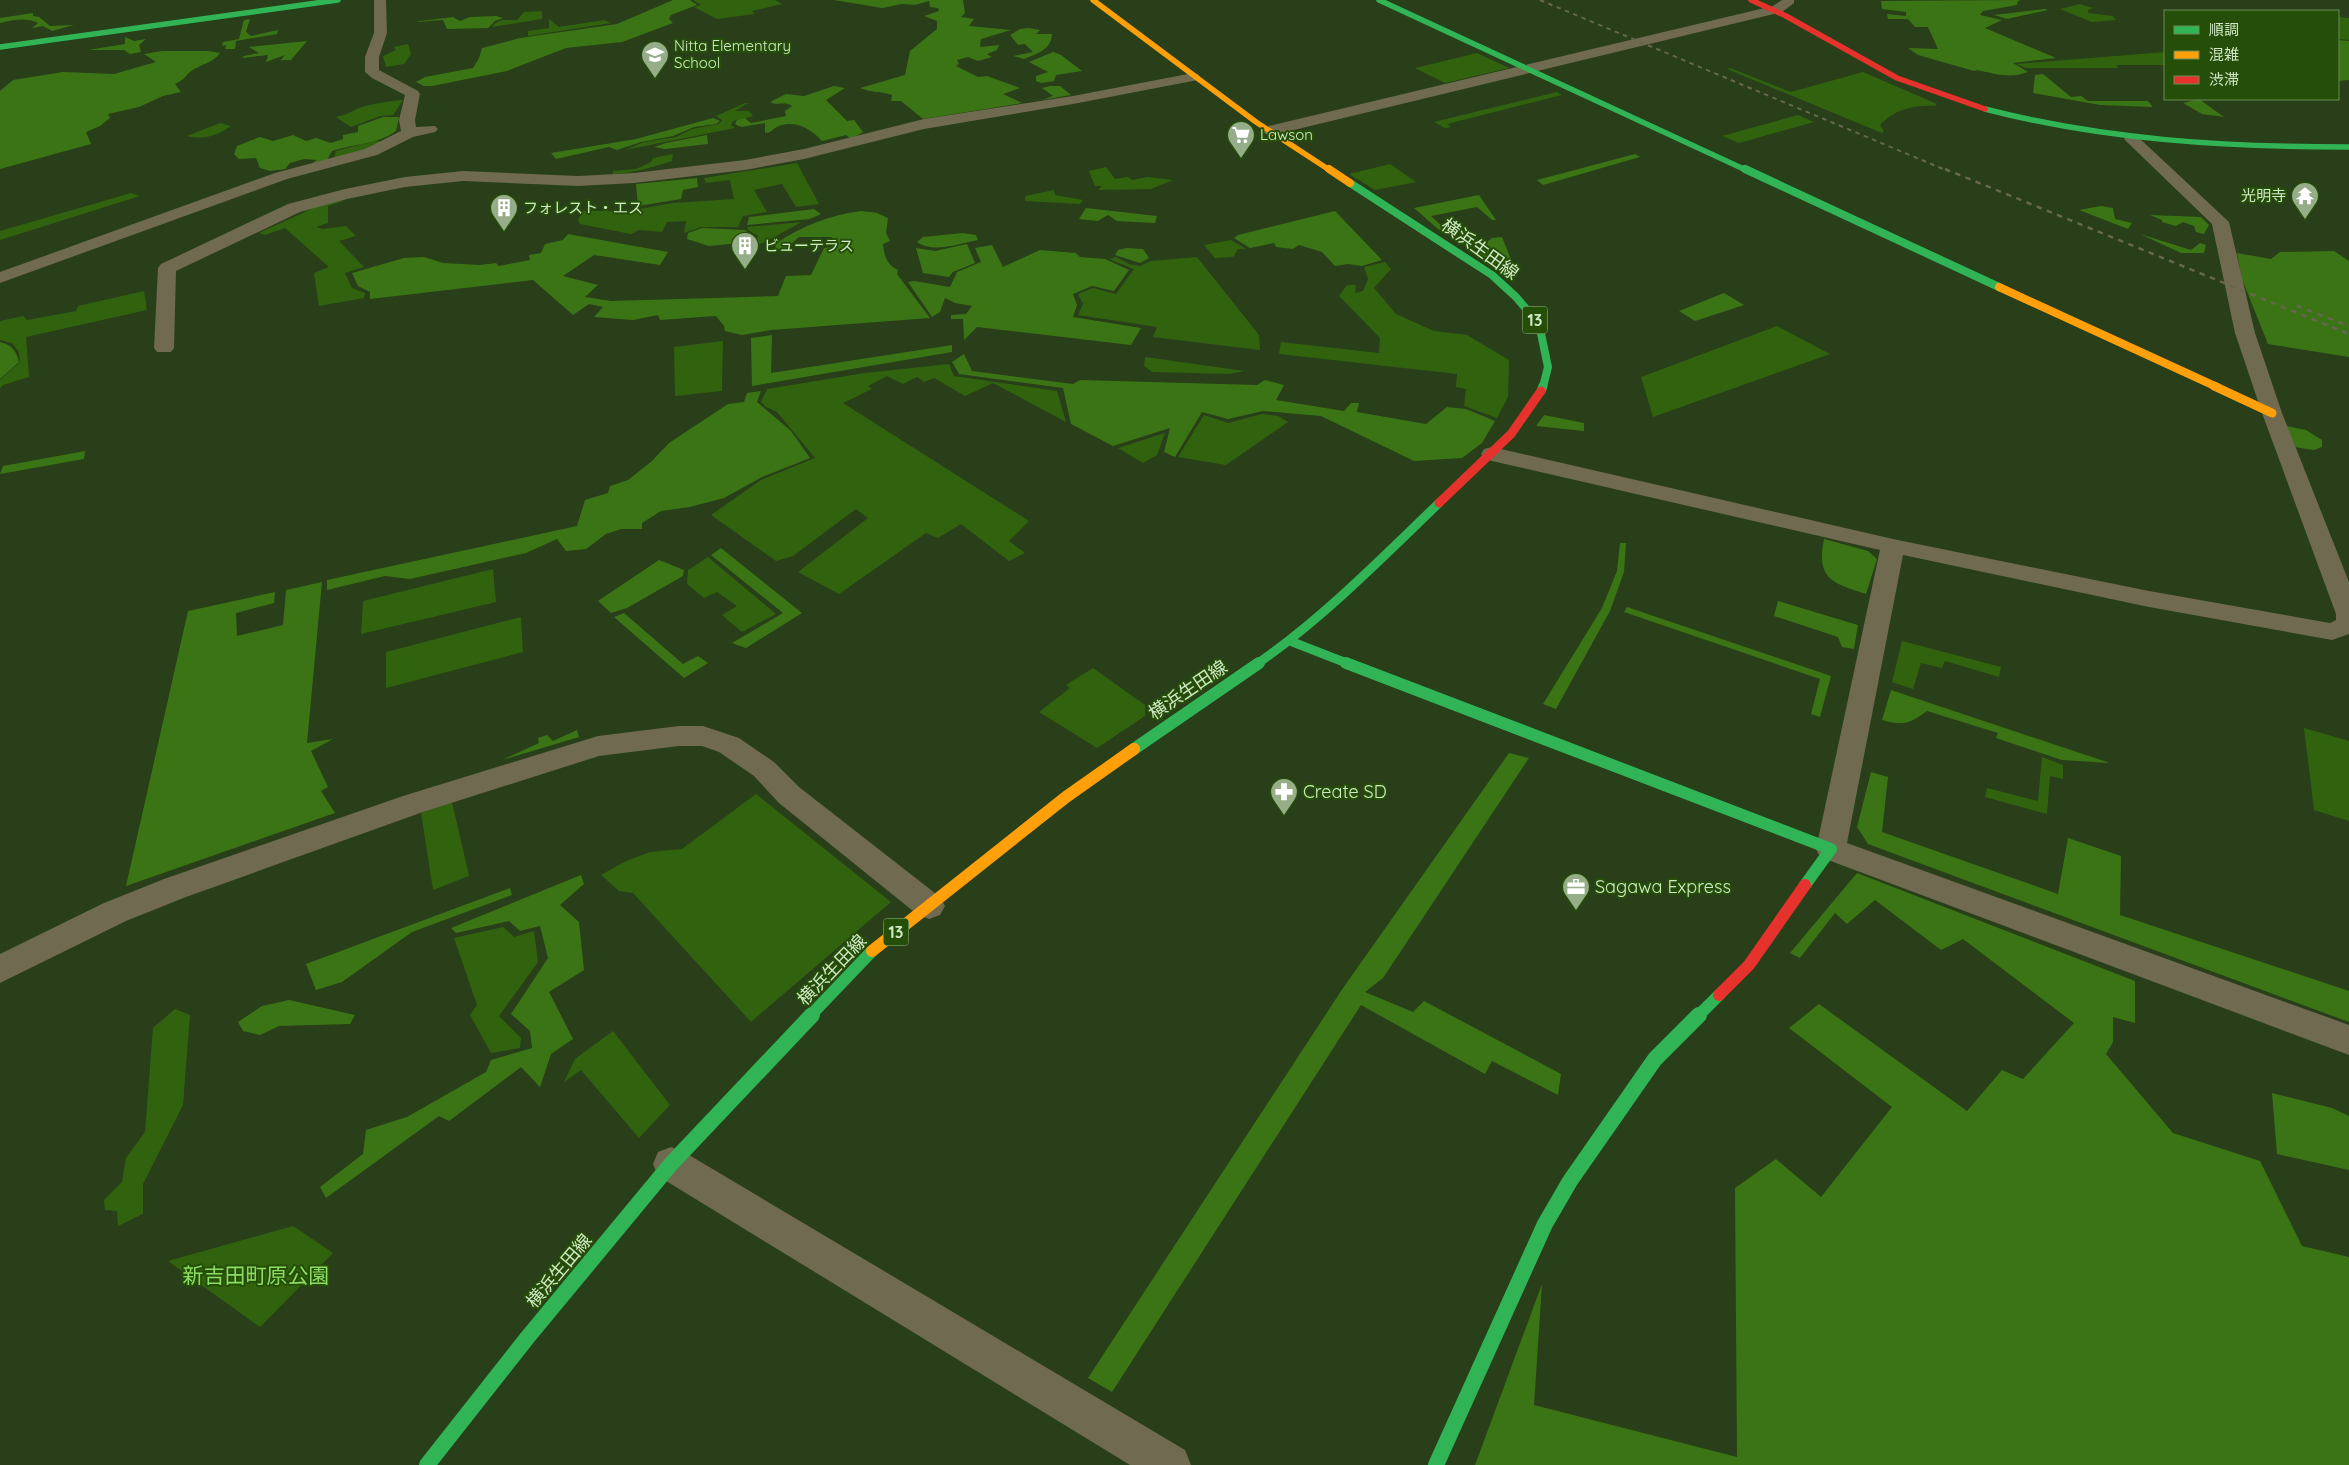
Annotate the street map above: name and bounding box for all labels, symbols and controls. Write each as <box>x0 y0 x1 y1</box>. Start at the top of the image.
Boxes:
legend <box>2164 10 2339 100</box>
text: 順調 <box>2209 20 2239 39</box>
place label: Nitta Elementary School <box>674 36 791 72</box>
school or university icon: Nitta Elementary School <box>640 40 670 79</box>
text: 混雑 <box>2209 45 2239 64</box>
text: 渋滞 <box>2209 70 2239 89</box>
supermarket icon: Lawson <box>1226 120 1256 159</box>
place label: Lawson <box>1260 125 1313 144</box>
temple icon: 光明寺 <box>2290 181 2320 220</box>
place label: 光明寺 <box>2241 186 2286 205</box>
building icon: フォレスト・エス <box>489 193 519 232</box>
place label: フォレスト・エス <box>523 198 643 217</box>
street label: 横浜生田線 <box>1437 213 1523 284</box>
building icon: ビューテラス <box>730 231 760 270</box>
place label: ビューテラス <box>764 236 854 255</box>
road number: 13 <box>1522 306 1548 334</box>
street label: 横浜生田線 <box>1144 655 1231 724</box>
pharmacy icon: Create SD <box>1269 777 1299 816</box>
place label: Create SD <box>1303 780 1387 803</box>
office icon: Sagawa Express <box>1561 872 1591 911</box>
place label: Sagawa Express <box>1595 875 1731 898</box>
road number: 13 <box>884 919 908 946</box>
street label: 横浜生田線 <box>792 929 871 1010</box>
street label: 横浜生田線 <box>521 1229 596 1313</box>
park label: 新吉田町原公園 <box>183 1262 330 1288</box>

